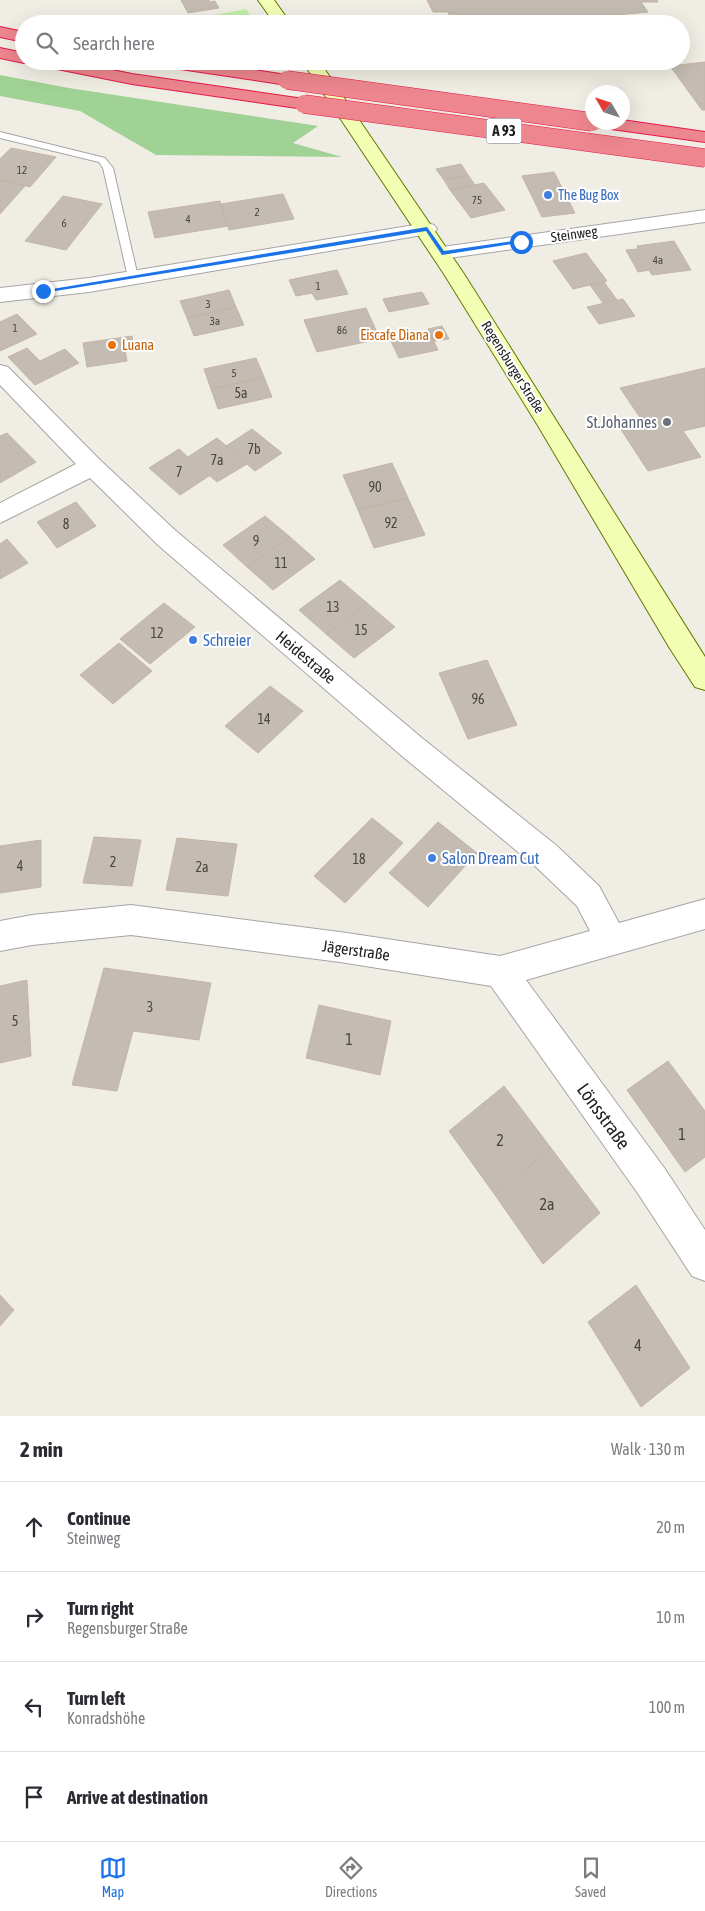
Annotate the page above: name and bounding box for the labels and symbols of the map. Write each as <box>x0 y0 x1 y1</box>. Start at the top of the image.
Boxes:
north arrow <box>585 85 630 130</box>
road number: A 93 <box>486 118 522 144</box>
house number: 12 <box>17 164 27 176</box>
place label: The Bug Box <box>558 187 619 203</box>
marker: The Bug Box <box>542 189 554 201</box>
house number: 75 <box>472 194 482 206</box>
house number: 2 <box>254 206 260 218</box>
house number: 4 <box>185 213 191 225</box>
house number: 6 <box>61 217 67 229</box>
street label: Steinweg <box>550 223 598 245</box>
route start <box>510 231 533 254</box>
house number: 4a <box>653 254 663 266</box>
route end <box>32 280 55 303</box>
house number: 1 <box>315 280 321 292</box>
house number: 3 <box>205 298 211 310</box>
house number: 3a <box>210 315 220 327</box>
street label: Regensburger Straße <box>478 318 548 416</box>
house number: 1 <box>12 322 18 334</box>
house number: 86 <box>337 324 347 336</box>
place label: Eiscafe Diana <box>360 327 429 343</box>
marker: Eiscafe Diana <box>433 329 445 341</box>
place label: Luana <box>122 337 154 353</box>
marker: Luana <box>106 339 118 351</box>
house number: 5 <box>231 367 237 379</box>
house number: 5a <box>234 385 248 401</box>
place label: St.Johannes <box>587 413 657 431</box>
marker: St.Johannes <box>661 416 673 428</box>
house number: 7b <box>247 441 261 457</box>
house number: 7a <box>210 452 224 468</box>
house number: 7 <box>176 464 182 480</box>
house number: 90 <box>368 479 382 495</box>
house number: 92 <box>384 515 398 531</box>
house number: 8 <box>63 516 70 532</box>
house number: 9 <box>253 533 259 549</box>
house number: 11 <box>274 555 288 571</box>
house number: 13 <box>326 599 340 615</box>
house number: 15 <box>354 622 368 638</box>
house number: 12 <box>150 625 164 641</box>
street label: Heidestraße <box>273 627 339 687</box>
place label: Schreier <box>203 631 251 649</box>
marker: Schreier <box>187 634 199 646</box>
house number: 96 <box>471 691 485 707</box>
house number: 14 <box>257 711 271 727</box>
place label: Salon Dream Cut <box>442 849 540 867</box>
house number: 18 <box>352 851 366 867</box>
marker: Salon Dream Cut <box>426 852 438 864</box>
house number: 2 <box>110 854 116 870</box>
house number: 4 <box>17 858 24 874</box>
house number: 2a <box>195 859 209 875</box>
street label: Jägerstraße <box>321 936 391 965</box>
house number: 3 <box>147 999 153 1015</box>
house number: 5 <box>12 1013 18 1029</box>
house number: 1 <box>345 1030 353 1048</box>
street label: Lönsstraße <box>573 1079 635 1153</box>
house number: 1 <box>678 1125 686 1143</box>
house number: 2 <box>496 1131 504 1149</box>
house number: 2a <box>540 1195 554 1213</box>
house number: 4 <box>634 1336 642 1354</box>

